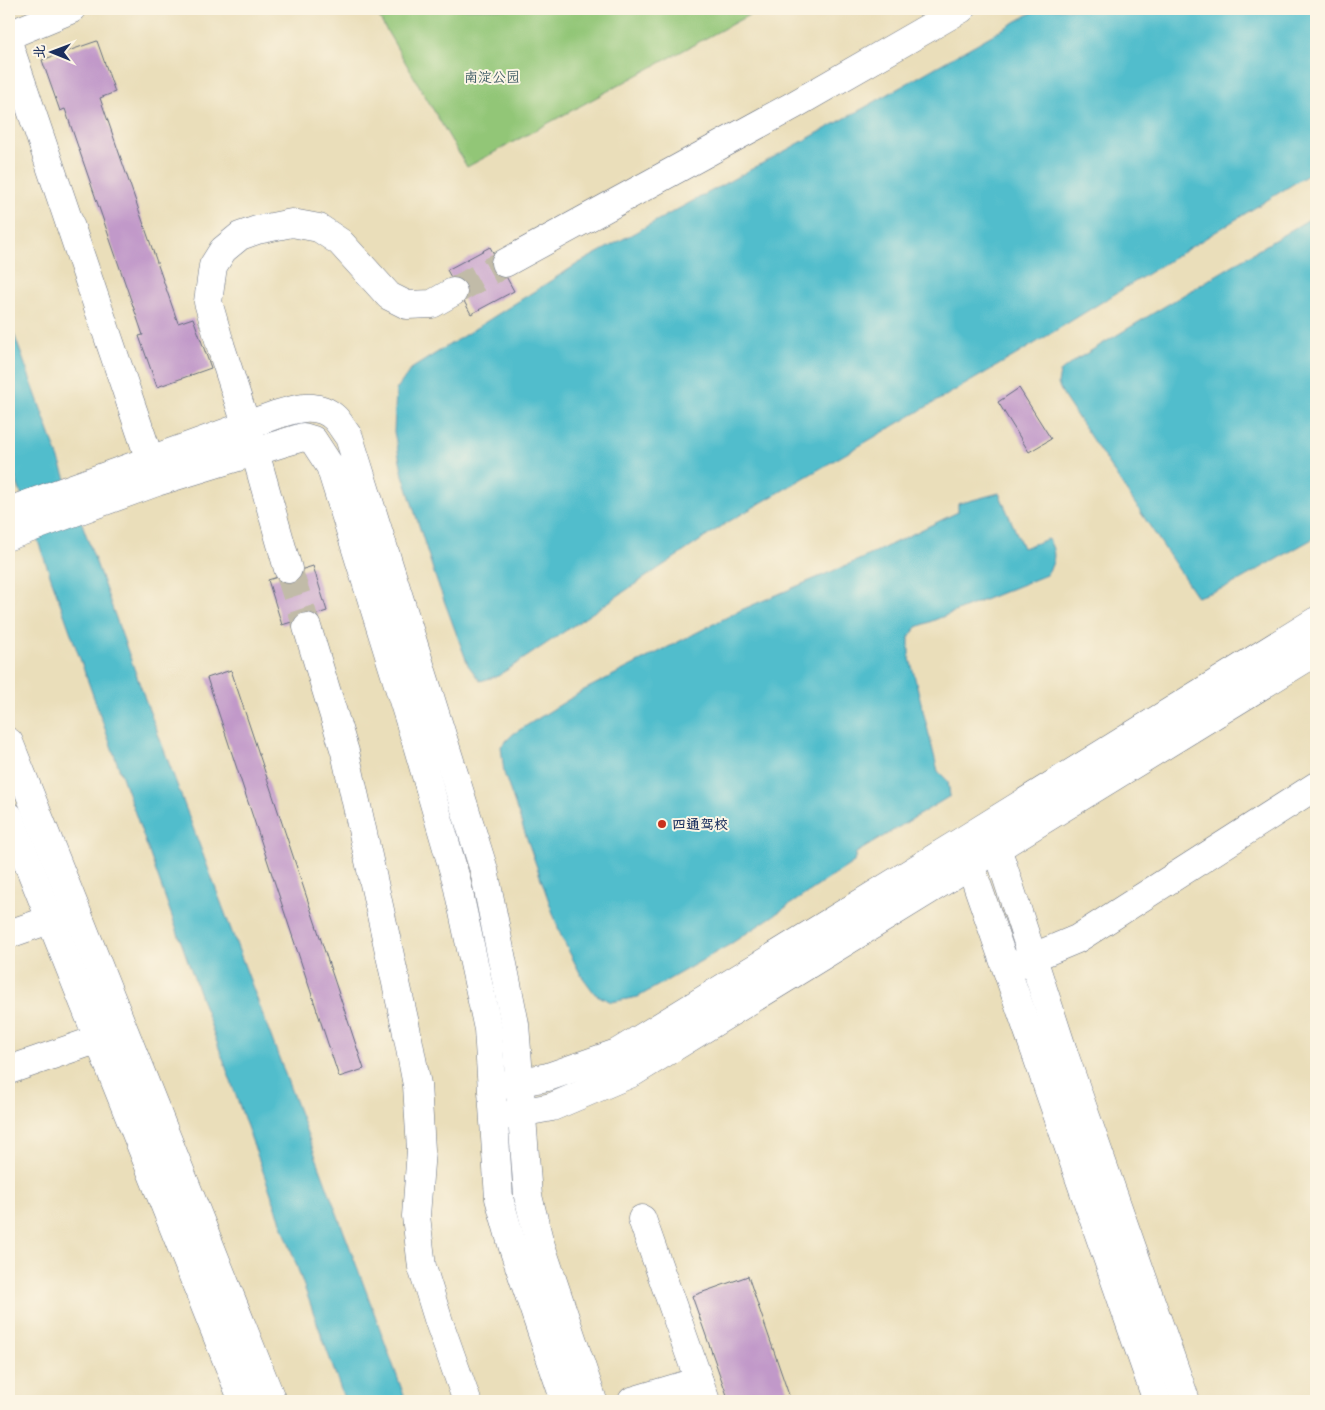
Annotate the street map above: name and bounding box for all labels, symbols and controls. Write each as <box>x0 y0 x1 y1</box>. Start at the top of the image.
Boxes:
north arrow <box>28 28 78 78</box>
text: 北 <box>31 45 48 59</box>
park label: 南淀公园 <box>464 69 520 86</box>
place label: 四通驾校 <box>672 816 728 833</box>
marker: 四通驾校 <box>656 818 668 830</box>

